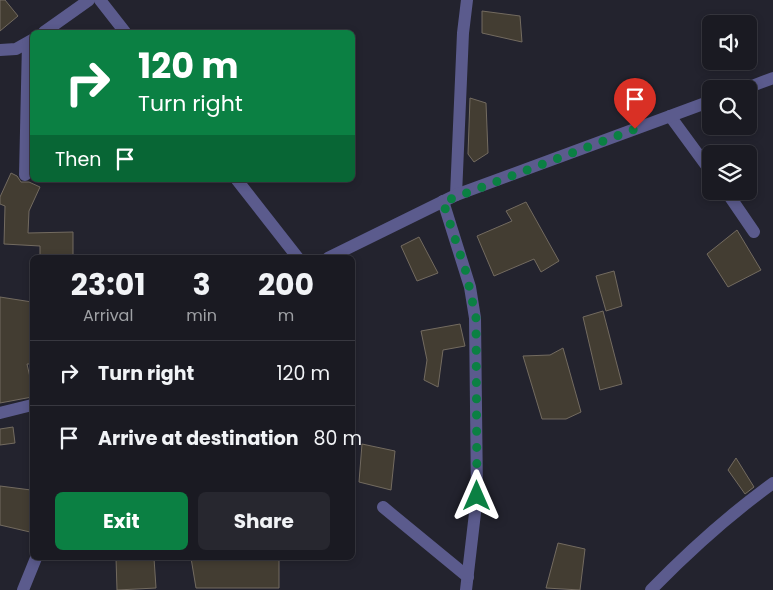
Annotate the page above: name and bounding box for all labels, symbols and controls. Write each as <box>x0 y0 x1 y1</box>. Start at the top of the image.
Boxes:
map controls <box>702 15 757 200</box>
button: sound <box>702 15 757 70</box>
text: 120 m <box>138 41 238 90</box>
icon: right <box>55 50 120 115</box>
pin <box>614 78 656 129</box>
button: search <box>702 80 757 135</box>
icon: arrive <box>621 85 649 113</box>
text: Turn right <box>138 88 243 119</box>
icon: arrive <box>111 145 139 173</box>
button: layers <box>702 145 757 200</box>
text: Then <box>55 146 101 173</box>
text: 23:01 <box>71 263 146 306</box>
text: 3 <box>193 263 211 306</box>
text: 200 <box>258 263 314 306</box>
text: Arrival <box>83 304 133 327</box>
text: min <box>186 304 217 327</box>
text: m <box>278 304 294 327</box>
icon: right <box>55 359 83 387</box>
text: Turn right <box>98 360 194 387</box>
text: 120 m <box>276 360 330 387</box>
icon: arrive <box>55 424 83 452</box>
text: Arrive at destination <box>98 425 299 452</box>
text: 80 m <box>314 425 362 452</box>
position arrow <box>450 469 502 521</box>
button: Exit <box>55 492 188 550</box>
button: Share <box>198 492 330 550</box>

